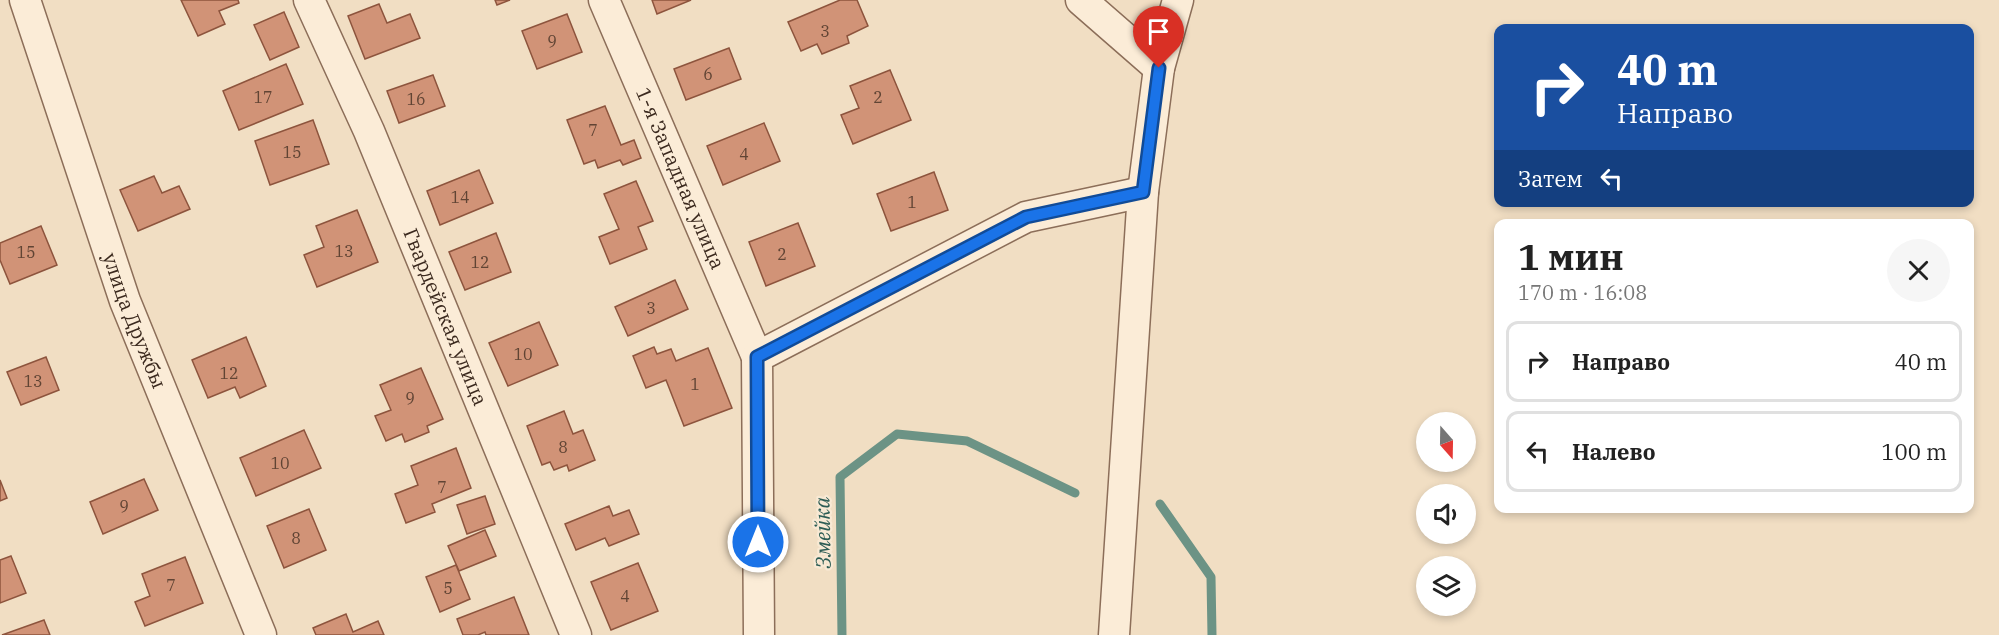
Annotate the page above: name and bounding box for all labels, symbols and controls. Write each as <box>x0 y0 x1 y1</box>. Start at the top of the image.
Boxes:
pin <box>1133 6 1184 68</box>
icon: arrive <box>1142 15 1175 48</box>
house number: 3 <box>820 21 830 41</box>
house number: 9 <box>547 31 557 51</box>
text: 40 m <box>1617 42 1718 97</box>
icon: right <box>1518 48 1596 126</box>
house number: 6 <box>703 64 713 84</box>
street label: 1-я Западная улица <box>630 83 732 273</box>
house number: 17 <box>253 87 273 107</box>
house number: 2 <box>873 87 883 107</box>
house number: 16 <box>406 89 426 109</box>
text: Направо <box>1617 95 1733 130</box>
house number: 7 <box>588 120 598 140</box>
house number: 15 <box>282 142 302 162</box>
house number: 4 <box>739 144 749 164</box>
icon: left <box>1595 162 1628 195</box>
text: Затем <box>1518 164 1583 193</box>
house number: 14 <box>450 187 470 207</box>
house number: 1 <box>907 192 917 212</box>
street label: Гвардейская улица <box>397 224 494 409</box>
text: 1 мин <box>1518 233 1624 280</box>
button: close <box>1887 239 1950 302</box>
house number: 13 <box>334 241 354 261</box>
house number: 15 <box>16 242 36 262</box>
house number: 2 <box>777 244 787 264</box>
street label: улица Дружбы <box>97 249 173 393</box>
house number: 12 <box>470 252 490 272</box>
text: 170 m · 16:08 <box>1518 279 1647 306</box>
house number: 3 <box>646 298 656 318</box>
house number: 10 <box>513 344 533 364</box>
icon: right <box>1521 345 1554 378</box>
text: Направо <box>1572 347 1670 376</box>
text: 40 m <box>1895 347 1947 376</box>
house number: 12 <box>219 363 239 383</box>
house number: 13 <box>23 371 43 391</box>
house number: 1 <box>690 374 700 394</box>
house number: 9 <box>405 388 415 408</box>
north arrow <box>1416 412 1476 472</box>
map controls <box>1416 412 1476 616</box>
icon: left <box>1521 435 1554 468</box>
house number: 8 <box>558 437 568 457</box>
text: Налево <box>1572 437 1656 466</box>
text: 100 m <box>1881 437 1947 466</box>
house number: 10 <box>270 453 290 473</box>
house number: 7 <box>437 477 447 497</box>
button: sound <box>1416 484 1476 544</box>
house number: 9 <box>119 496 129 516</box>
water label: Змейка <box>807 496 837 569</box>
position arrow <box>726 510 790 574</box>
house number: 8 <box>291 528 301 548</box>
button: layers <box>1416 556 1476 616</box>
house number: 7 <box>166 575 176 595</box>
house number: 5 <box>443 578 453 598</box>
house number: 4 <box>620 586 630 606</box>

